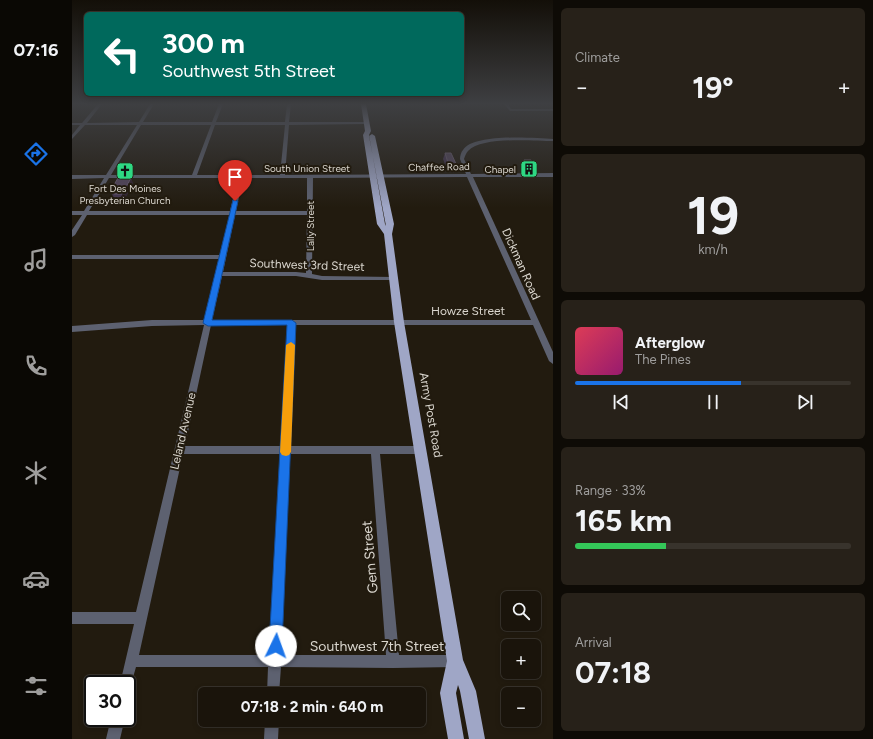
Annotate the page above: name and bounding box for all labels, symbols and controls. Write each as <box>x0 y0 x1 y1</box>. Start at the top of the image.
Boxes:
text: 300 m <box>162 26 245 60</box>
icon: left <box>96 28 148 80</box>
text: 07:16 <box>13 39 59 61</box>
text: Climate <box>575 50 620 65</box>
text: Southwest 5th Street <box>162 60 336 82</box>
text: 19° <box>692 69 734 106</box>
text: − <box>575 74 589 101</box>
text: + <box>837 74 851 101</box>
icon: directions <box>22 140 50 168</box>
building icon: Chapel <box>519 159 539 179</box>
pin <box>218 160 252 201</box>
street label: Chaffee Road <box>408 160 470 174</box>
church icon: Fort Des Moines Presbyterian Church <box>115 161 135 181</box>
street label: South Union Street <box>264 162 350 175</box>
place label: Chapel <box>485 163 516 176</box>
icon: arrive <box>224 166 246 188</box>
place label: Fort Des Moines Presbyterian Church <box>79 182 171 207</box>
text: 19 <box>687 185 739 247</box>
street label: Lally Street <box>304 201 317 251</box>
street label: Dickman Road <box>499 226 543 302</box>
text: km/h <box>698 242 728 257</box>
icon: music <box>22 246 50 274</box>
street label: Southwest 3rd Street <box>249 256 365 274</box>
street label: Howze Street <box>431 304 506 318</box>
text: Afterglow <box>635 334 705 352</box>
icon: phone <box>22 352 50 380</box>
text: The Pines <box>635 352 691 367</box>
street label: Army Post Road <box>417 371 445 459</box>
street label: Leland Avenue <box>167 391 199 471</box>
icon: previous <box>610 391 632 413</box>
icon: pause <box>702 391 724 413</box>
icon: next <box>794 391 816 413</box>
icon: climate <box>22 459 50 487</box>
text: Range · 33% <box>575 483 646 498</box>
text: 165 km <box>575 502 672 539</box>
street label: Gem Street <box>358 520 382 594</box>
icon: car <box>22 565 50 593</box>
map controls <box>501 591 541 727</box>
button: search <box>501 591 541 631</box>
position arrow <box>255 625 297 667</box>
text: Arrival <box>575 635 612 650</box>
street label: Southwest 7th Street <box>310 638 444 655</box>
button: + <box>501 639 541 679</box>
text: 07:18 <box>575 654 651 691</box>
icon: filters <box>22 672 50 700</box>
speed limit sign: 30 <box>84 675 136 727</box>
button: − <box>501 687 541 727</box>
text: 07:18 · 2 min · 640 m <box>241 698 383 716</box>

